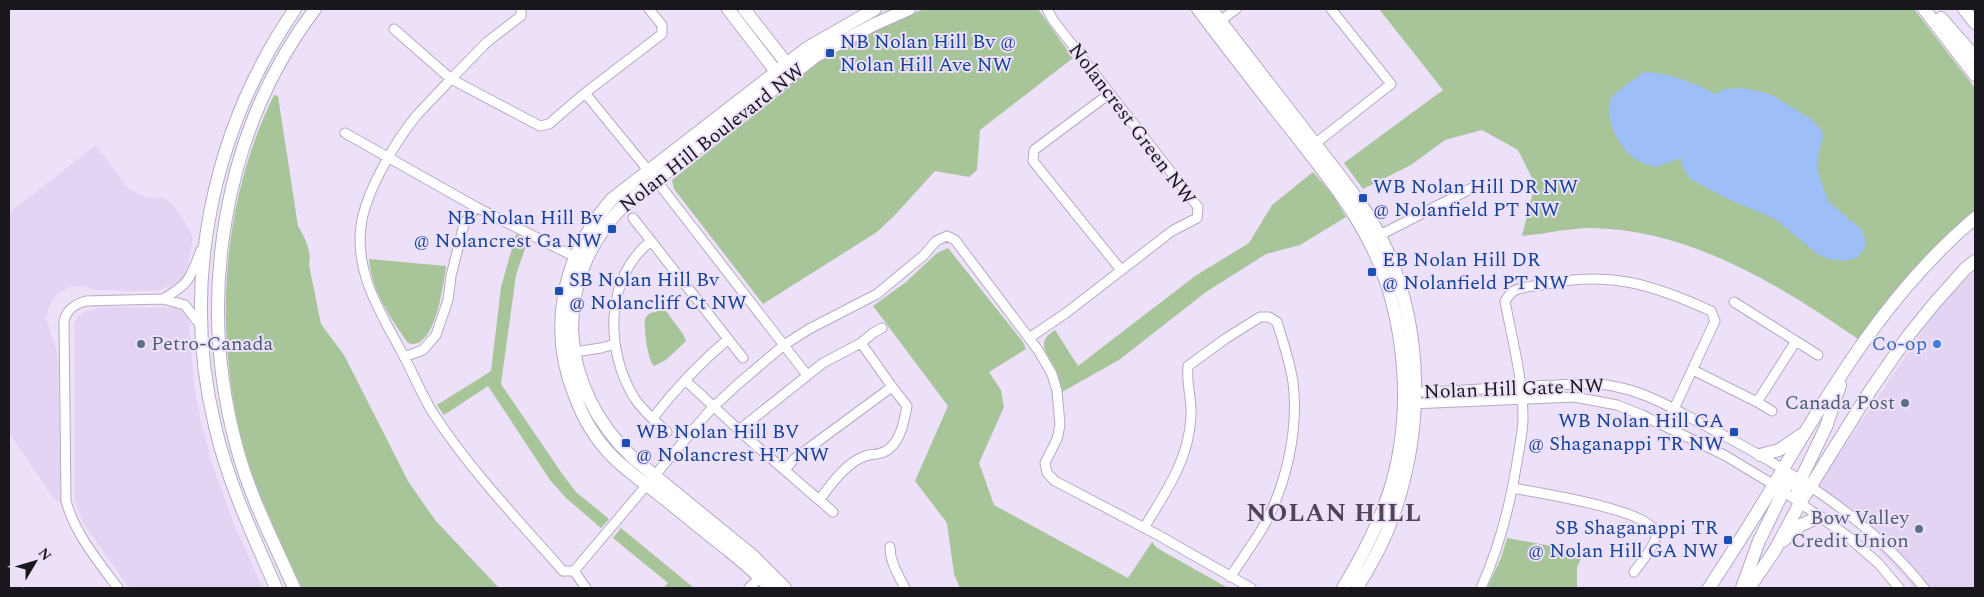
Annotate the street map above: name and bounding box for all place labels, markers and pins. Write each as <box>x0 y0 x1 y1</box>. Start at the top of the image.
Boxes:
place label: NB Nolan Hill Bv @ Nolan Hill Ave NW <box>840 27 1016 80</box>
marker: NB Nolan Hill Bv @ Nolan Hill Ave NW <box>824 47 836 59</box>
place label: WB Nolan Hill DR NW @ Nolanfield PT NW <box>1373 172 1579 225</box>
marker: WB Nolan Hill DR NW @ Nolanfield PT NW <box>1357 192 1369 204</box>
place label: NB Nolan Hill Bv @ Nolancrest Ga NW <box>413 203 603 256</box>
marker: NB Nolan Hill Bv @ Nolancrest Ga NW <box>606 223 618 235</box>
place label: EB Nolan Hill DR @ Nolanfield PT NW <box>1382 245 1569 298</box>
place label: SB Nolan Hill Bv @ Nolancliff Ct NW <box>569 265 747 318</box>
marker: EB Nolan Hill DR @ Nolanfield PT NW <box>1366 266 1378 278</box>
marker: SB Nolan Hill Bv @ Nolancliff Ct NW <box>553 285 565 297</box>
place label: Petro-Canada <box>151 329 274 359</box>
place label: Co-op <box>1872 329 1927 359</box>
marker: Petro-Canada <box>135 338 147 350</box>
marker: Co-op <box>1931 338 1943 350</box>
place label: Canada Post <box>1785 388 1895 418</box>
marker: Canada Post <box>1899 397 1911 409</box>
place label: WB Nolan Hill GA @ Shaganappi TR NW <box>1528 406 1724 459</box>
place label: WB Nolan Hill BV @ Nolancrest HT NW <box>636 417 830 470</box>
marker: WB Nolan Hill GA @ Shaganappi TR NW <box>1728 426 1740 438</box>
marker: WB Nolan Hill BV @ Nolancrest HT NW <box>620 437 632 449</box>
place label: Bow Valley Credit Union <box>1791 503 1910 556</box>
place label: SB Shaganappi TR @ Nolan Hill GA NW <box>1528 513 1719 566</box>
marker: Bow Valley Credit Union <box>1913 523 1925 535</box>
marker: SB Shaganappi TR @ Nolan Hill GA NW <box>1722 534 1734 546</box>

